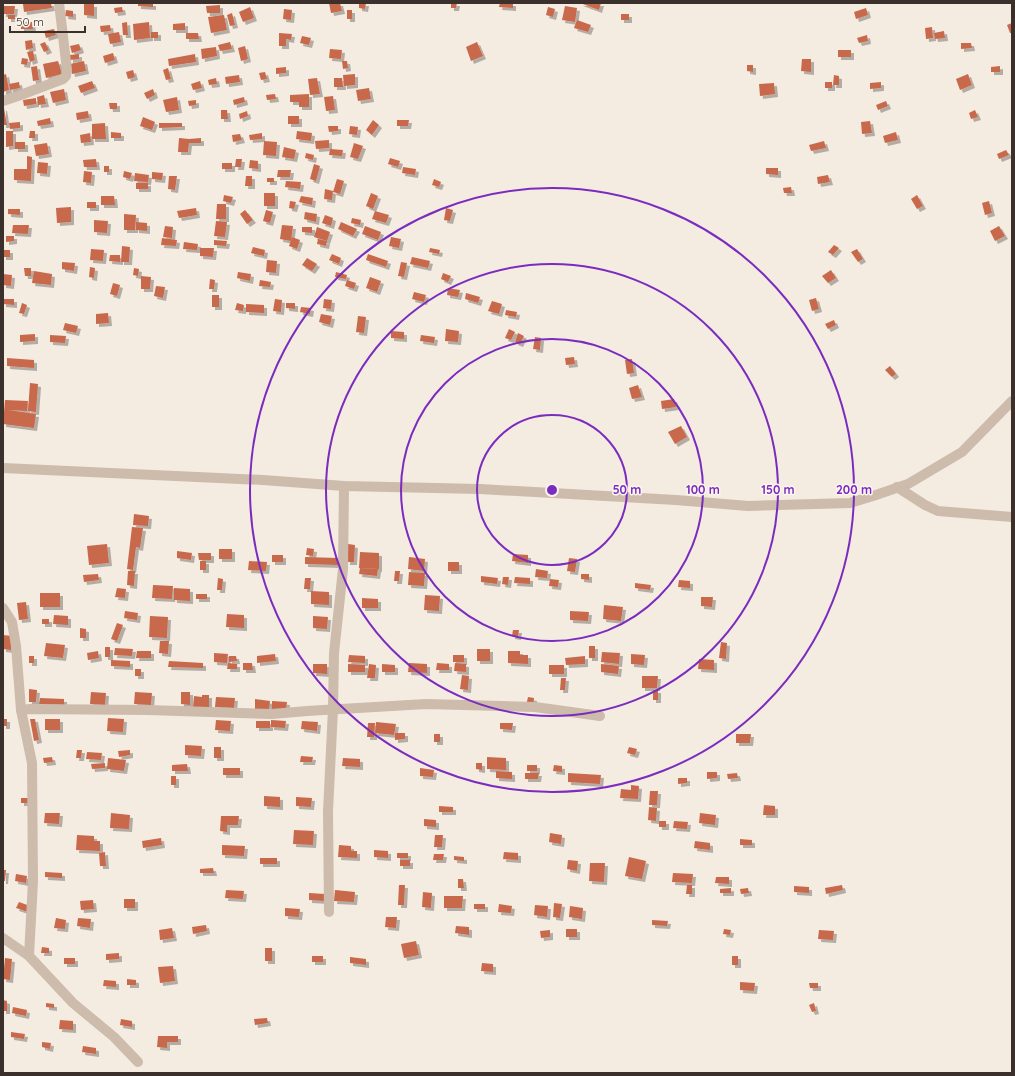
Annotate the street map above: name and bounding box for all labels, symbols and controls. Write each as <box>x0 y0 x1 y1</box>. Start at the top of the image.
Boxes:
scale bar <box>10 8 85 34</box>
text: 50 m <box>16 14 44 29</box>
text: 50 m <box>613 482 641 497</box>
text: 100 m <box>686 482 720 497</box>
text: 150 m <box>761 482 795 497</box>
text: 200 m <box>836 482 872 497</box>
centre of rings <box>545 483 559 497</box>

